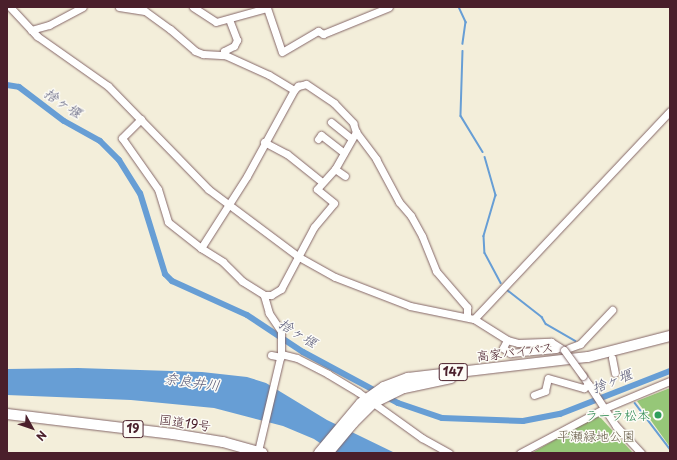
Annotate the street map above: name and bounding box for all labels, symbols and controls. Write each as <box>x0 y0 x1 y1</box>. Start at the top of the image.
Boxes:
water label: 捨ヶ堰 <box>41 84 85 122</box>
water label: 捨ヶ堰 <box>276 315 320 351</box>
street label: 高家バイパス <box>475 340 555 364</box>
road number: 147 <box>438 362 468 382</box>
water label: 捨ヶ堰 <box>589 366 635 396</box>
water label: 奈良井川 <box>163 370 221 394</box>
place label: ラーラ松本 <box>585 407 650 423</box>
north arrow <box>12 408 52 448</box>
marker: ラーラ松本 <box>653 410 663 420</box>
street label: 国道19号 <box>158 412 212 434</box>
road number: 19 <box>122 419 144 439</box>
text: N <box>32 427 51 445</box>
park label: 平瀬緑地公園 <box>557 428 635 444</box>

